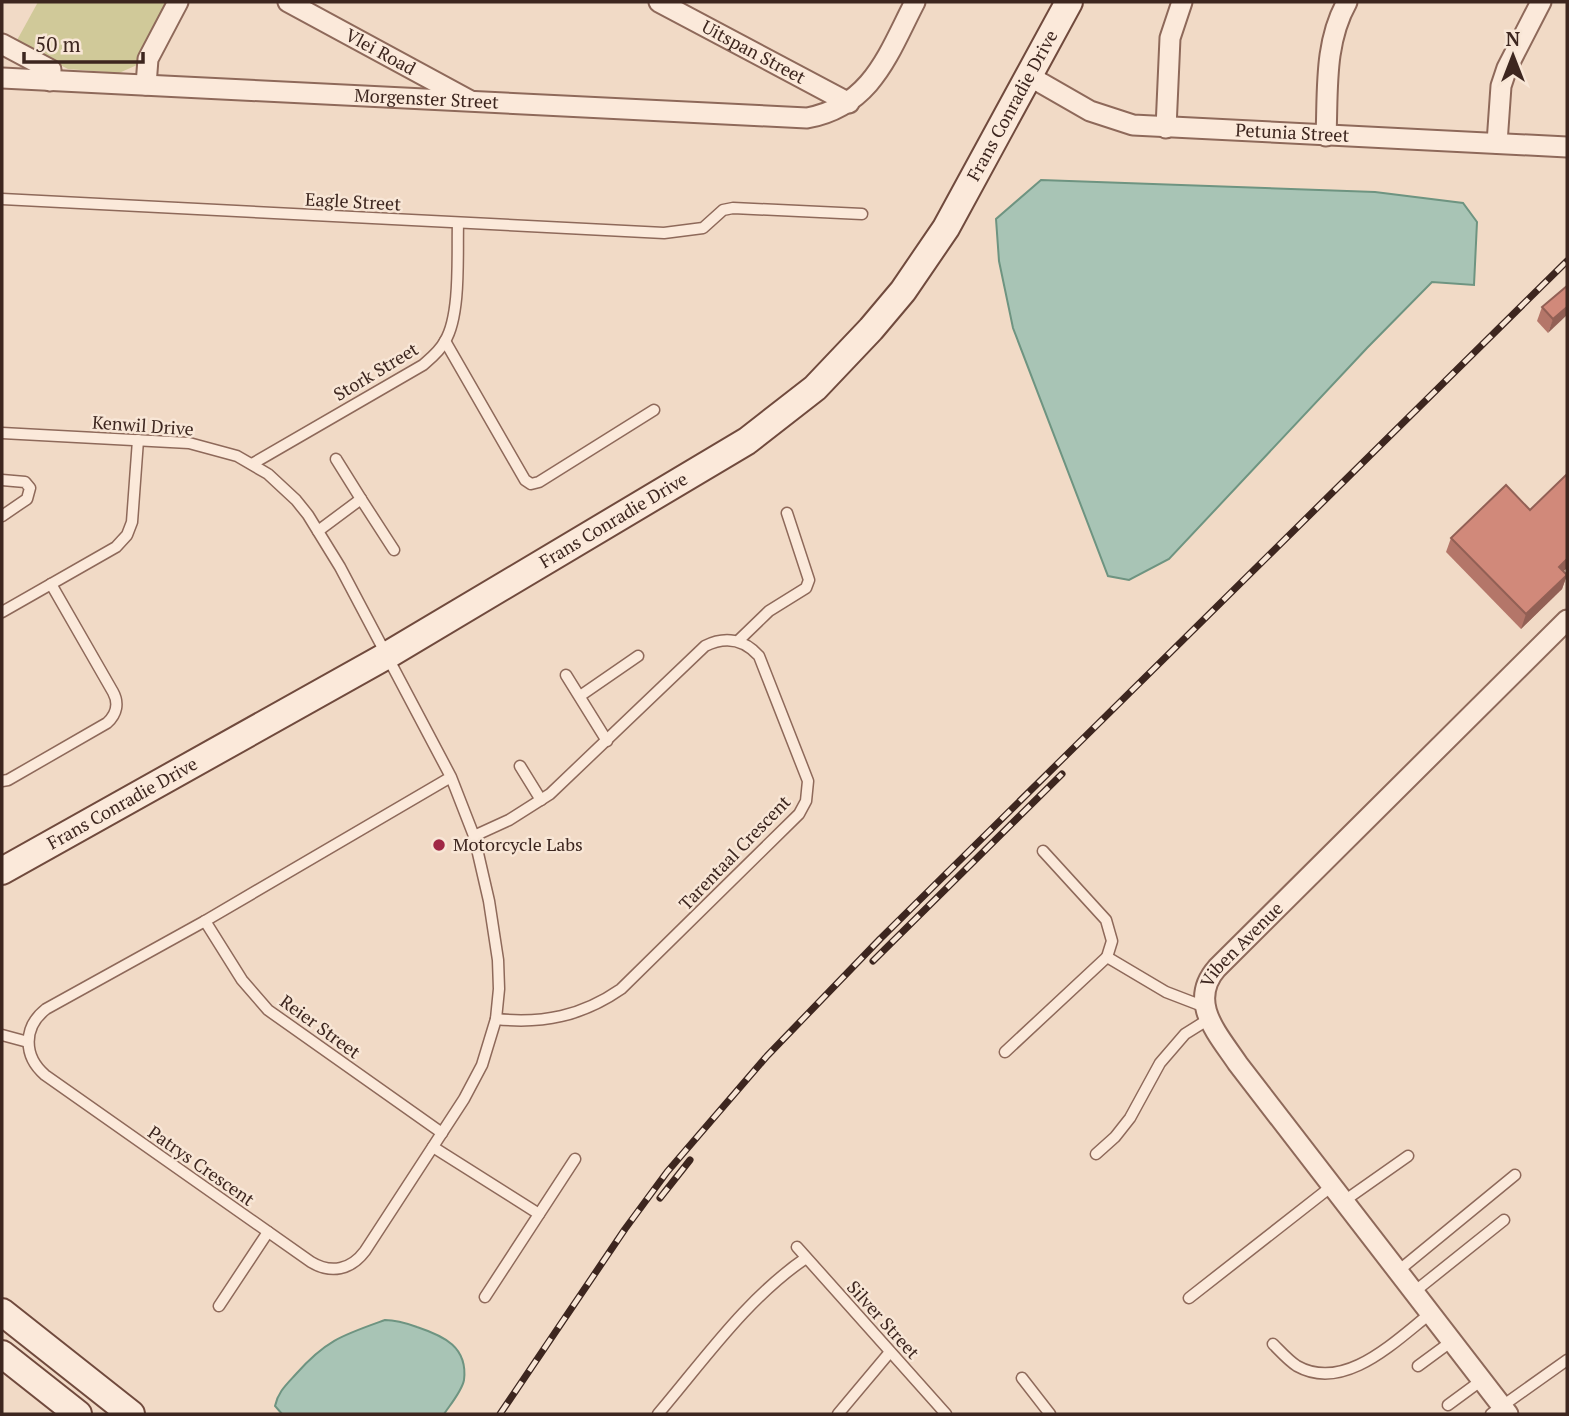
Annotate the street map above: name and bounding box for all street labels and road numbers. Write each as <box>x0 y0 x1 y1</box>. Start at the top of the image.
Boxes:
street label: Uitspan Street <box>698 14 810 89</box>
street label: Vlei Road <box>341 22 420 80</box>
street label: Frans Conradie Drive <box>961 26 1062 185</box>
street label: Morgenster Street <box>354 83 500 114</box>
street label: Petunia Street <box>1235 117 1350 147</box>
street label: Eagle Street <box>305 187 402 216</box>
street label: Stork Street <box>329 336 423 406</box>
street label: Kenwil Drive <box>91 409 195 441</box>
street label: Frans Conradie Drive <box>535 466 692 573</box>
street label: Frans Conradie Drive <box>43 751 201 854</box>
street label: Tarentaal Crescent <box>673 789 796 915</box>
street label: Viben Avenue <box>1194 896 1288 991</box>
street label: Reier Street <box>276 989 366 1064</box>
street label: Patrys Crescent <box>144 1120 260 1211</box>
street label: Silver Street <box>842 1275 926 1364</box>

